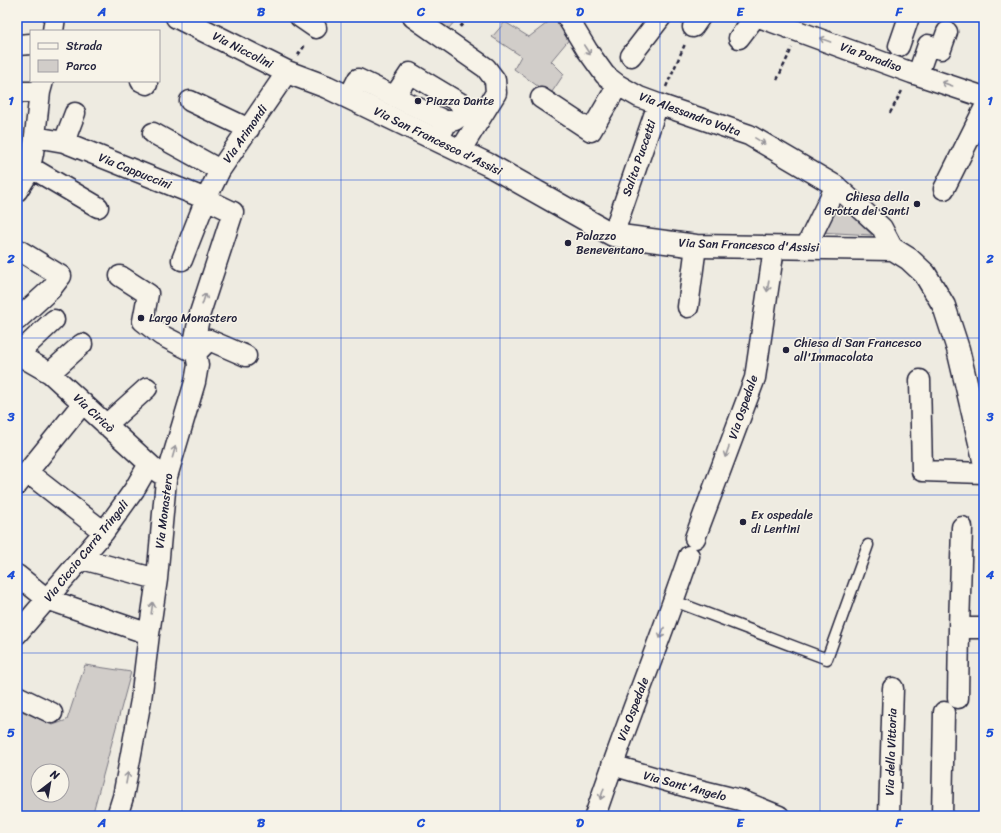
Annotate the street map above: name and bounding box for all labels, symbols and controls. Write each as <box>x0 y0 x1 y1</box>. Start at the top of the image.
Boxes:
text: A <box>97 0 106 23</box>
text: B <box>257 0 266 23</box>
text: C <box>416 0 426 23</box>
text: D <box>576 0 584 23</box>
text: E <box>736 0 745 23</box>
text: F <box>894 0 903 23</box>
street label: Via Niccolini <box>209 25 278 75</box>
legend <box>30 30 160 82</box>
text: Strada <box>66 35 103 57</box>
one-way arrow <box>819 36 831 44</box>
street label: Via Paradiso <box>837 36 905 78</box>
one-way arrow <box>583 45 591 56</box>
text: Parco <box>66 55 96 77</box>
one-way arrow <box>941 80 954 87</box>
street label: Via Alessandro Volta <box>636 85 744 143</box>
text: 1 <box>8 89 14 112</box>
text: 1 <box>987 89 993 112</box>
place label: Piazza Dante <box>426 90 494 112</box>
marker: Piazza Dante <box>413 96 423 106</box>
street label: Via Arimondi <box>217 100 274 168</box>
street label: Via San Francesco d'Assisi <box>370 100 507 182</box>
street label: Salita Puccetti <box>616 116 663 199</box>
one-way arrow <box>754 138 766 146</box>
street label: Via Cappuccini <box>95 146 176 196</box>
place label: Chiesa della Grotta dei Santi <box>824 186 910 222</box>
marker: Chiesa della Grotta dei Santi <box>912 199 922 209</box>
place label: Palazzo Beneventano <box>576 225 644 261</box>
street label: Via San Francesco d'Assisi <box>678 232 820 258</box>
marker: Palazzo Beneventano <box>563 238 573 248</box>
text: 2 <box>6 247 15 270</box>
text: 2 <box>985 247 994 270</box>
one-way arrow <box>764 279 772 292</box>
one-way arrow <box>201 293 208 306</box>
place label: Largo Monastero <box>149 307 237 329</box>
marker: Largo Monastero <box>136 313 146 323</box>
place label: Chiesa di San Francesco all'Immacolata <box>794 332 922 368</box>
marker: Chiesa di San Francesco all'Immacolata <box>781 345 791 355</box>
street label: Via Ospedale <box>722 372 764 442</box>
street label: Via Ciricò <box>68 388 120 438</box>
text: 3 <box>6 405 15 428</box>
text: 3 <box>985 405 994 428</box>
one-way arrow <box>171 446 178 459</box>
one-way arrow <box>723 446 731 458</box>
street label: Via Monastero <box>148 472 180 550</box>
street label: Via Ciccio Carrà Tringali <box>38 494 135 607</box>
place label: Ex ospedale di Lentini <box>751 504 813 540</box>
marker: Ex ospedale di Lentini <box>738 517 748 527</box>
text: 4 <box>6 563 16 586</box>
text: 4 <box>985 563 995 586</box>
one-way arrow <box>148 602 156 615</box>
one-way arrow <box>657 626 665 638</box>
street label: Via Ospedale <box>611 674 655 744</box>
street label: Via della Vittoria <box>878 707 904 796</box>
text: 5 <box>7 721 15 744</box>
text: 5 <box>986 721 994 744</box>
north arrow <box>30 763 70 803</box>
text: N <box>46 764 63 785</box>
street label: Via Sant'Angelo <box>641 764 729 808</box>
one-way arrow <box>123 772 131 785</box>
one-way arrow <box>598 788 606 800</box>
text: A <box>97 811 106 833</box>
text: B <box>257 811 266 833</box>
text: C <box>416 811 426 833</box>
text: D <box>576 811 584 833</box>
text: E <box>736 811 745 833</box>
text: F <box>894 811 903 833</box>

